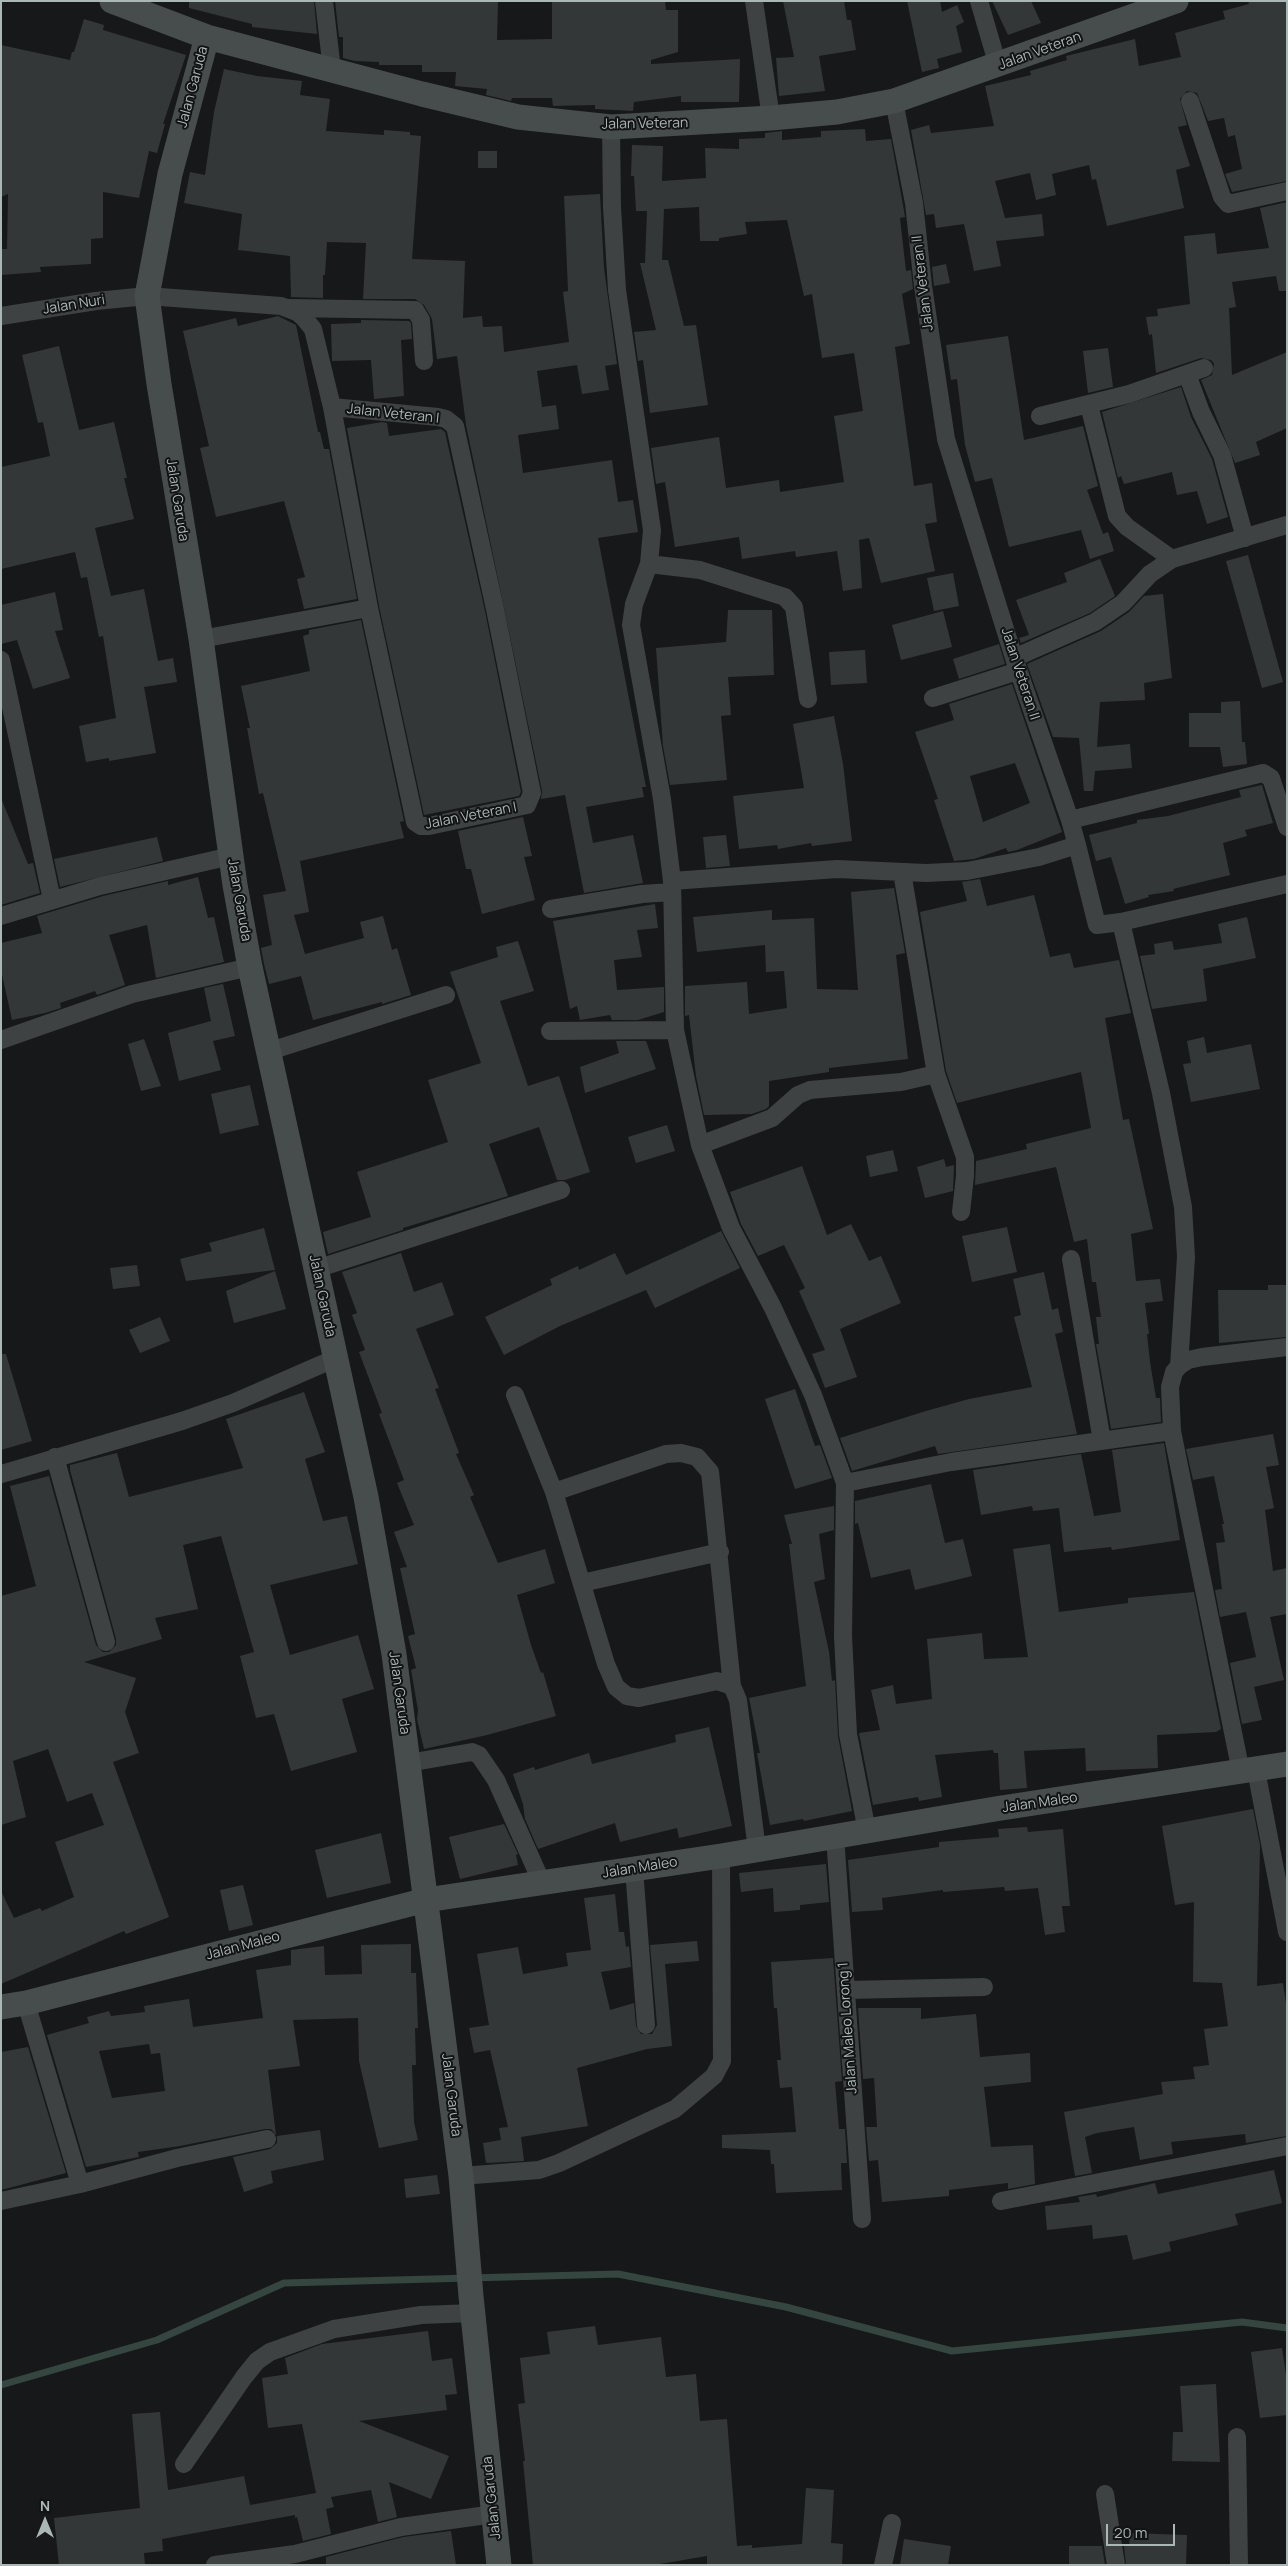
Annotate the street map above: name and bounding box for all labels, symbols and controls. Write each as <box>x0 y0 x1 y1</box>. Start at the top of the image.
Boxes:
street label: Jalan Veteran <box>996 28 1084 74</box>
street label: Jalan Garuda <box>174 44 212 130</box>
street label: Jalan Veteran <box>602 115 688 133</box>
street label: Jalan Veteran II <box>909 234 937 332</box>
street label: Jalan Nuri <box>42 292 106 318</box>
street label: Jalan Veteran I <box>346 401 440 427</box>
street label: Jalan Garuda <box>162 457 192 543</box>
street label: Jalan Veteran II <box>997 626 1043 722</box>
street label: Jalan Veteran I <box>424 799 518 833</box>
street label: Jalan Garuda <box>223 857 255 943</box>
street label: Jalan Garuda <box>305 1253 339 1339</box>
street label: Jalan Garuda <box>385 1650 413 1736</box>
street label: Jalan Maleo <box>1001 1789 1079 1817</box>
street label: Jalan Maleo <box>601 1854 679 1882</box>
street label: Jalan Maleo <box>204 1928 282 1964</box>
street label: Jalan Maleo Lorong 1 <box>835 1962 861 2094</box>
street label: Jalan Garuda <box>438 2053 464 2137</box>
street label: Jalan Garuda <box>479 2456 505 2540</box>
north arrow <box>20 2496 70 2546</box>
text: N <box>40 2496 50 2515</box>
scale bar <box>1108 2514 1177 2546</box>
text: 20 m <box>1114 2522 1147 2543</box>

